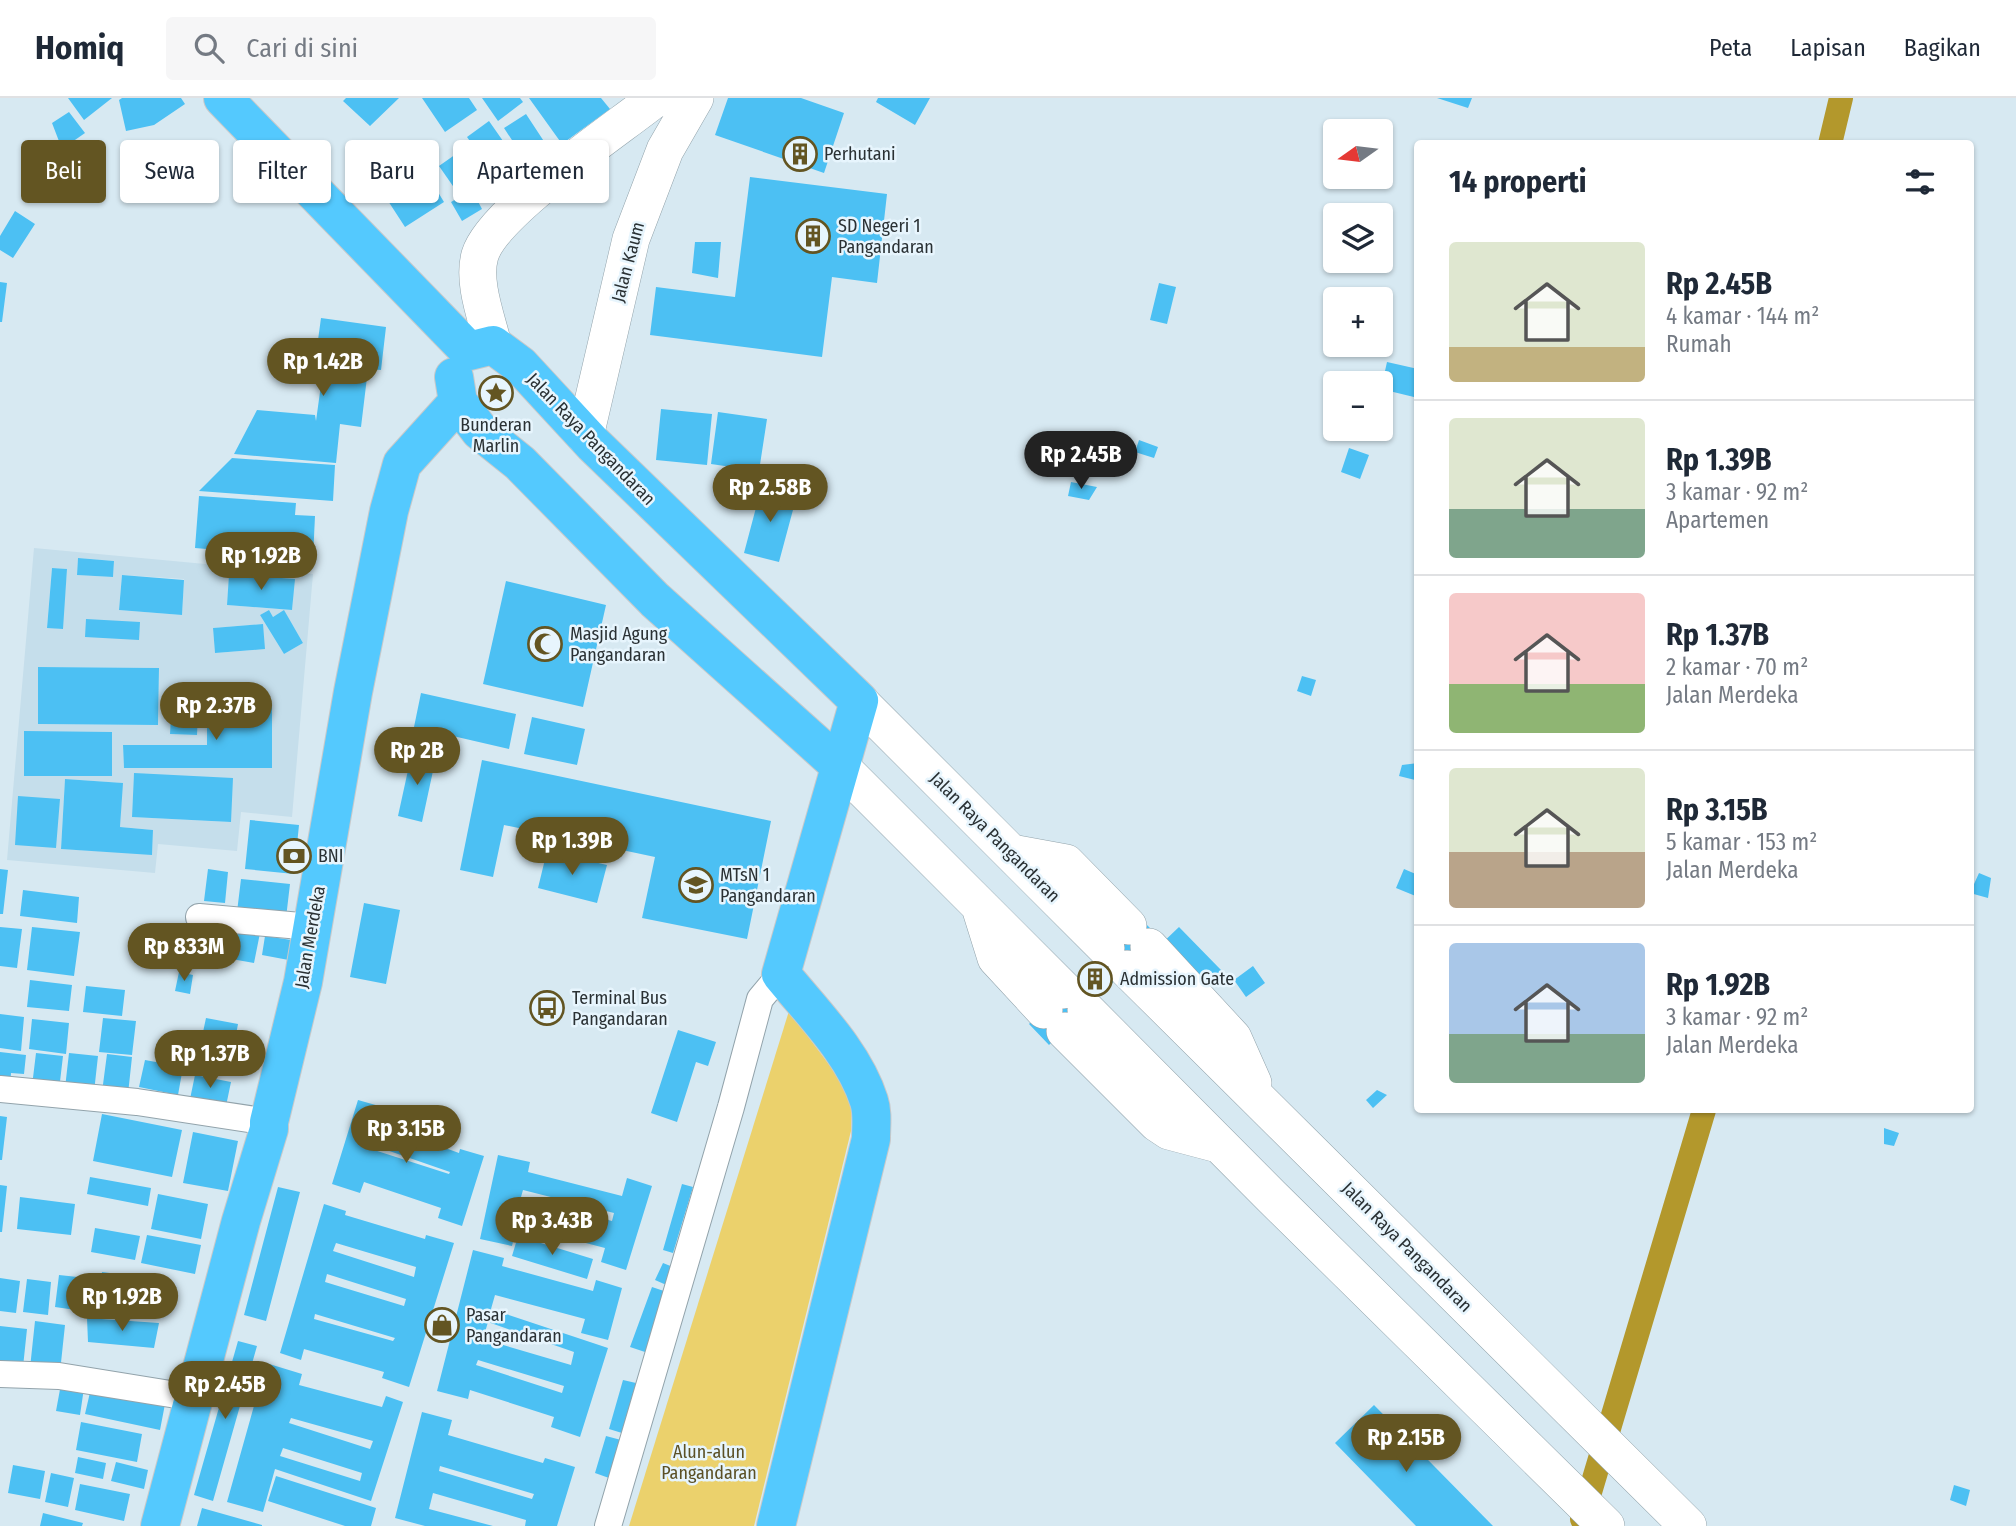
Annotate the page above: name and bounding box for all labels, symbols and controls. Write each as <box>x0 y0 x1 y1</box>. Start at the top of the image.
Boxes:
search box <box>166 17 656 80</box>
text: Homiq <box>35 28 124 68</box>
icon: search <box>190 29 228 67</box>
text: Cari di sini <box>246 33 358 64</box>
text: Peta <box>1709 34 1752 62</box>
text: Lapisan <box>1790 34 1866 62</box>
text: Bagikan <box>1904 34 1981 62</box>
north arrow <box>1323 119 1393 189</box>
map controls <box>1323 119 1393 441</box>
building icon: Perhutani <box>781 135 819 173</box>
chip: Beli <box>21 140 106 203</box>
chip: Sewa <box>120 140 219 203</box>
chip: Filter <box>233 140 331 203</box>
chip: Baru <box>345 140 439 203</box>
chip: Apartemen <box>453 140 609 203</box>
place label: Perhutani <box>824 143 896 165</box>
icon: filters <box>1901 163 1939 201</box>
text: 14 properti <box>1449 164 1587 200</box>
button: layers <box>1323 203 1393 273</box>
place label: SD Negeri 1 Pangandaran <box>838 215 934 258</box>
building icon: SD Negeri 1 Pangandaran <box>794 217 832 255</box>
street label: Jalan Kaum <box>607 219 649 305</box>
text: Rp 2.45B <box>1666 266 1772 302</box>
icon: home <box>1505 270 1589 354</box>
button: + <box>1323 287 1393 357</box>
text: 4 kamar · 144 m² <box>1666 302 1819 330</box>
text: Rumah <box>1666 330 1732 358</box>
pin: Rp 1.42B <box>251 338 395 398</box>
text: Rp 1.42B <box>283 347 363 375</box>
street label: Jalan Raya Pangandaran <box>522 368 660 510</box>
button: − <box>1323 371 1393 441</box>
place icon: Bunderan Marlin <box>477 374 515 412</box>
place label: Bunderan Marlin <box>460 414 532 457</box>
pin: Rp 2.45B <box>1009 432 1153 491</box>
text: Rp 2.45B <box>1040 440 1122 468</box>
text: Rp 1.39B <box>1666 442 1772 478</box>
icon: home <box>1505 446 1589 530</box>
pin: Rp 2.58B <box>698 464 842 524</box>
text: Rp 2.58B <box>729 473 811 501</box>
text: 3 kamar · 92 m² <box>1666 478 1808 506</box>
text: Apartemen <box>1666 506 1769 534</box>
pin: Rp 1.92B <box>189 532 333 592</box>
text: Rp 1.92B <box>221 541 301 569</box>
text: Rp 1.37B <box>1666 617 1769 653</box>
icon: home <box>1505 621 1589 705</box>
place label: Masjid Agung Pangandaran <box>570 623 668 666</box>
mosque icon: Masjid Agung Pangandaran <box>526 625 564 663</box>
text: 2 kamar · 70 m² <box>1666 653 1808 681</box>
text: Jalan Merdeka <box>1666 681 1799 709</box>
pin: Rp 2.37B <box>144 682 288 742</box>
text: Rp 2.37B <box>176 691 256 719</box>
pin: Rp 2B <box>368 728 466 787</box>
text: Rp 2B <box>390 736 444 764</box>
street label: Jalan Raya Pangandaran <box>925 767 1065 907</box>
text: Rp 3.15B <box>1666 792 1768 828</box>
icon: home <box>1505 796 1589 880</box>
pin: Rp 1.39B <box>500 818 644 877</box>
text: Rp 1.39B <box>532 826 612 854</box>
text: 5 kamar · 153 m² <box>1666 828 1817 856</box>
bank icon: BNI <box>275 837 313 875</box>
place label: BNI <box>318 845 344 867</box>
text: Jalan Merdeka <box>1666 856 1799 884</box>
place label: MTsN 1 Pangandaran <box>720 864 816 907</box>
school or university icon: MTsN 1 Pangandaran <box>677 866 715 904</box>
street label: Jalan Merdeka <box>290 884 330 990</box>
pin: Rp 833M <box>119 924 249 983</box>
text: Rp 833M <box>144 932 224 960</box>
building icon: Admission Gate <box>1076 960 1114 998</box>
text: Rp 1.92B <box>1666 967 1770 1003</box>
place label: Admission Gate <box>1120 968 1234 990</box>
icon: home <box>1505 971 1589 1055</box>
place label: Terminal Bus Pangandaran <box>572 987 668 1030</box>
bus stop icon: Terminal Bus Pangandaran <box>528 989 566 1027</box>
text: 3 kamar · 92 m² <box>1666 1003 1808 1031</box>
pin: Rp 1.37B <box>138 1030 282 1090</box>
text: Jalan Merdeka <box>1666 1031 1799 1059</box>
text: Rp 1.37B <box>171 1039 249 1067</box>
pin: Rp 3.15B <box>334 1105 478 1165</box>
text: Rp 3.15B <box>367 1114 445 1142</box>
street label: Jalan Raya Pangandaran <box>1337 1177 1477 1317</box>
pin: Rp 3.43B <box>480 1198 624 1257</box>
text: Rp 3.43B <box>511 1206 593 1234</box>
pin: Rp 1.92B <box>50 1274 194 1333</box>
text: Rp 1.92B <box>82 1282 162 1310</box>
place label: Pasar Pangandaran <box>466 1304 562 1347</box>
shop icon: Pasar Pangandaran <box>423 1306 461 1344</box>
pin: Rp 2.45B <box>153 1362 297 1421</box>
text: Rp 2.45B <box>184 1370 266 1398</box>
pin: Rp 2.15B <box>1334 1414 1478 1474</box>
text: Rp 2.15B <box>1367 1423 1445 1451</box>
park label: Alun-alun Pangandaran <box>661 1441 757 1484</box>

